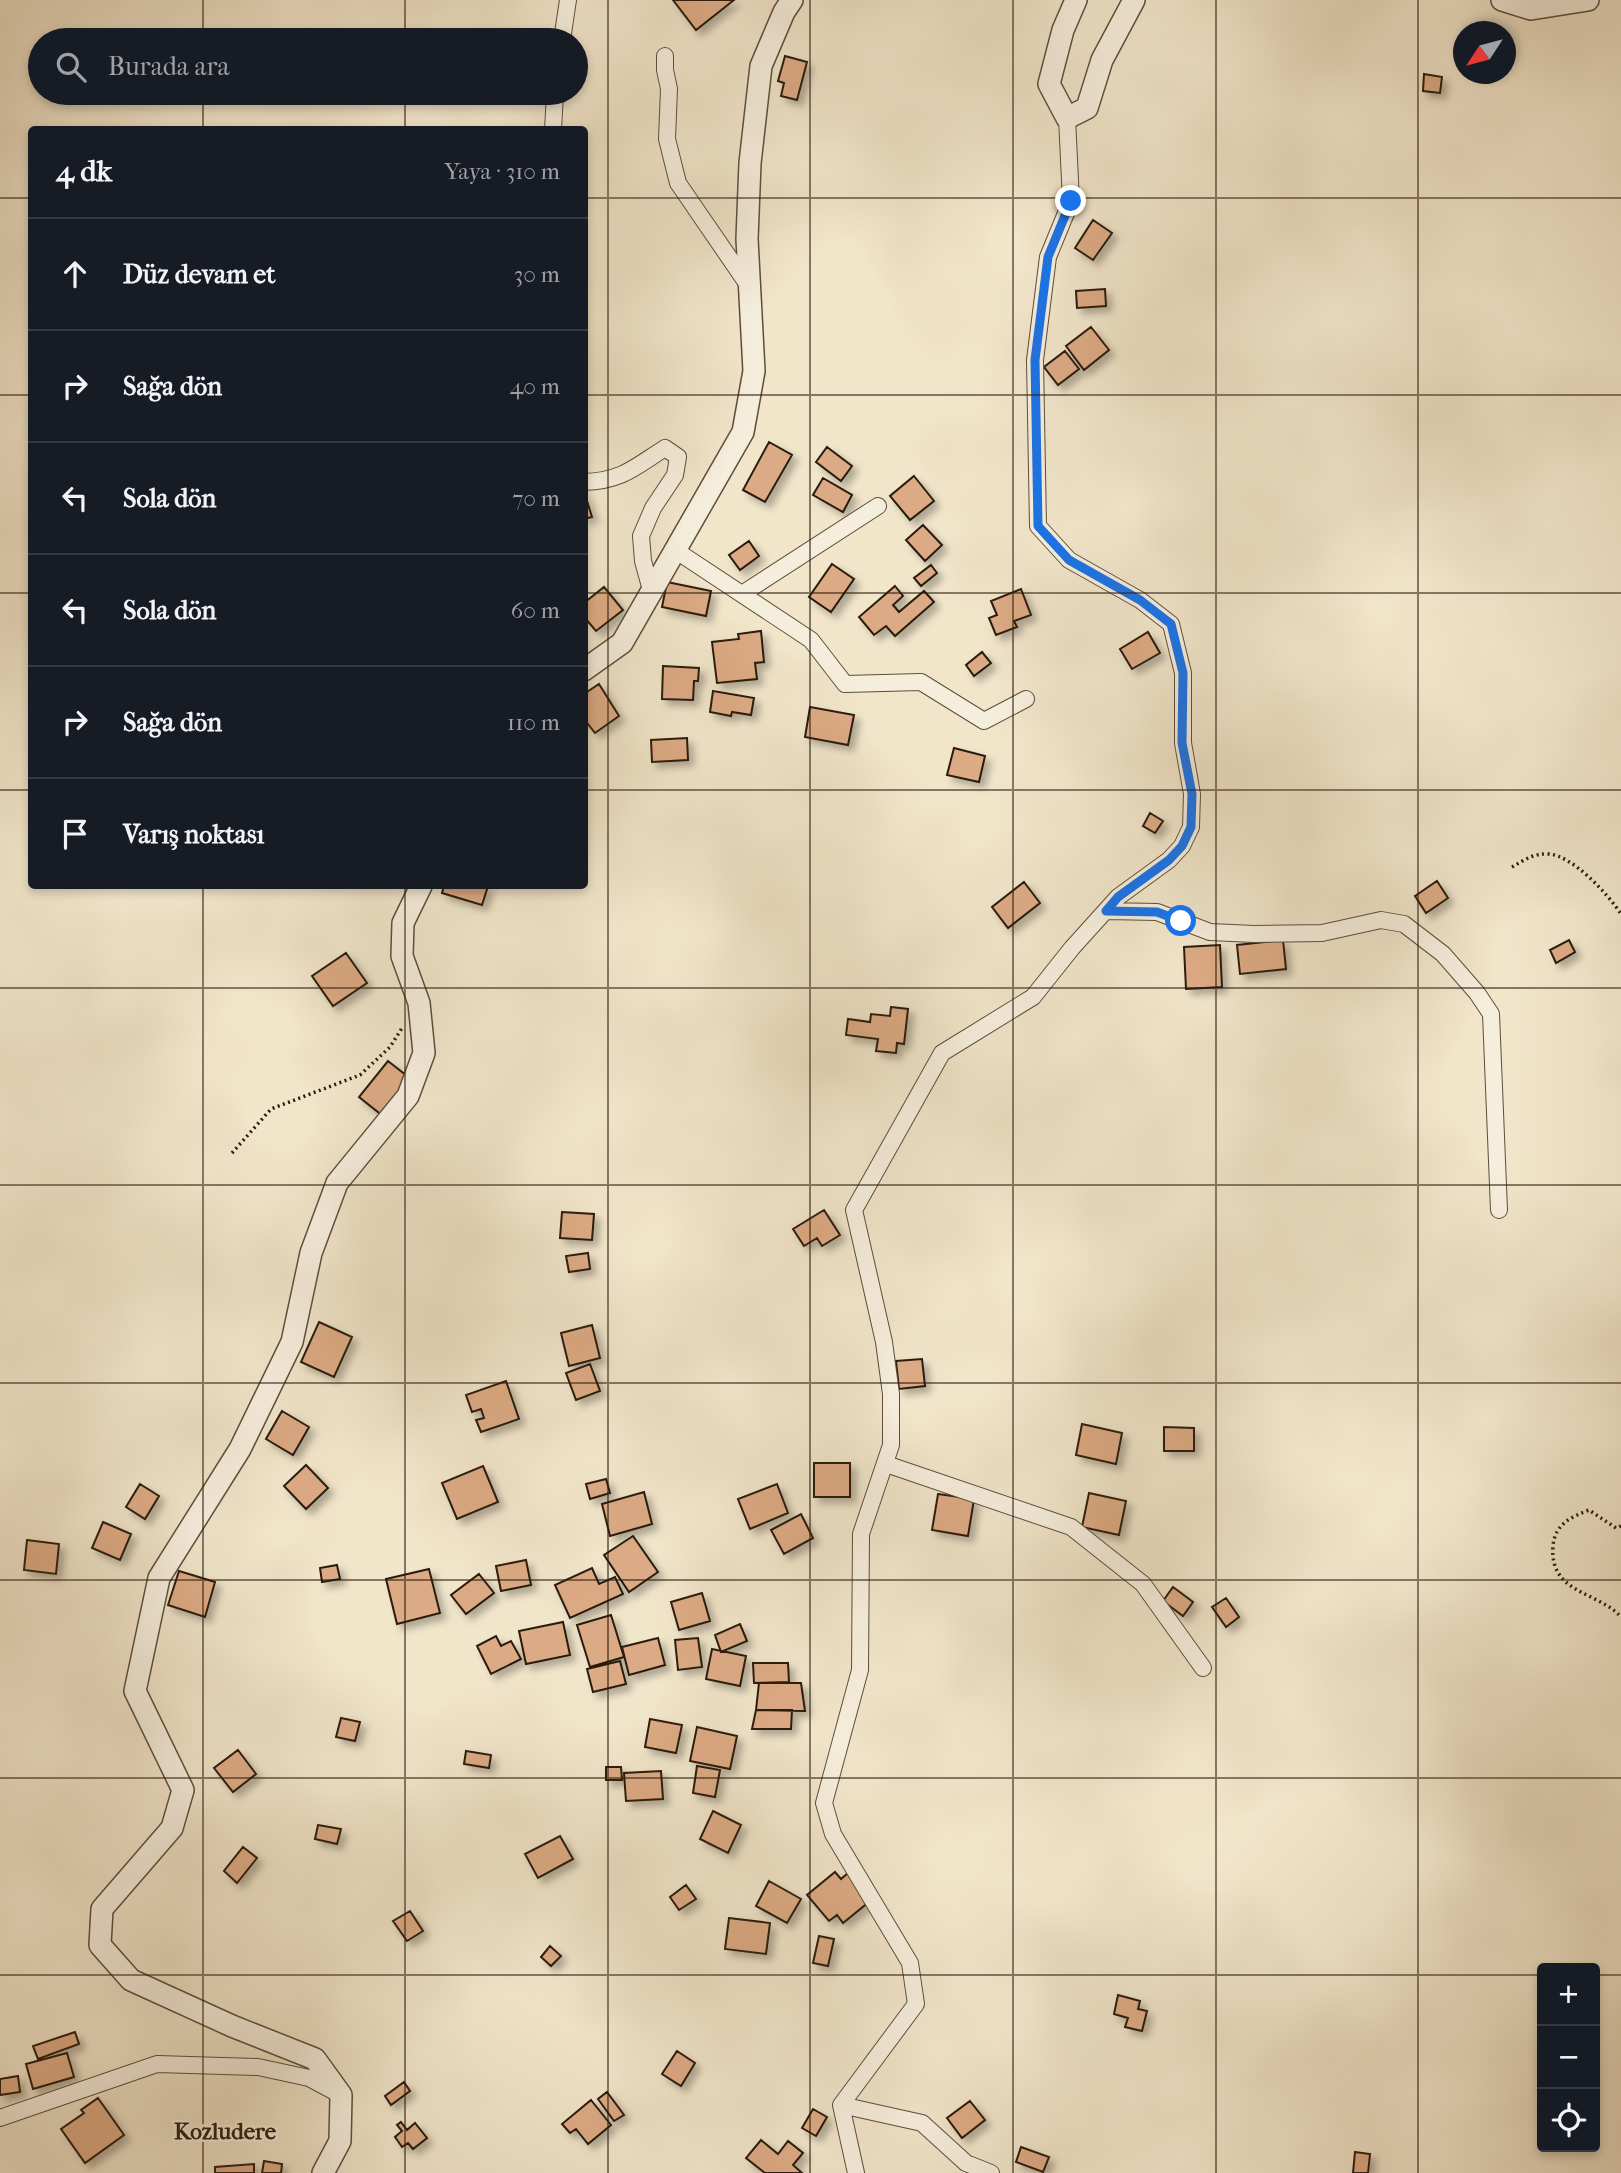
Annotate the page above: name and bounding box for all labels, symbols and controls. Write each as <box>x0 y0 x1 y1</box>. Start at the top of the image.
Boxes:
north arrow <box>1453 21 1516 84</box>
search box <box>28 28 588 105</box>
icon: search <box>52 48 90 86</box>
text: Burada ara <box>108 51 230 82</box>
text: 4 dk <box>56 154 112 189</box>
text: Yaya · 310 m <box>445 158 560 185</box>
route end <box>1055 185 1086 216</box>
icon: ahead <box>56 255 94 293</box>
text: Düz devam et <box>123 259 276 290</box>
text: 30 m <box>514 261 560 288</box>
icon: right <box>56 367 94 405</box>
text: Sağa dön <box>123 371 222 402</box>
text: 40 m <box>510 373 560 400</box>
icon: left <box>56 479 94 517</box>
text: Sola dön <box>123 483 216 514</box>
text: 70 m <box>512 485 560 512</box>
icon: left <box>56 591 94 629</box>
text: Sola dön <box>123 595 216 626</box>
text: 60 m <box>511 597 560 624</box>
icon: right <box>56 703 94 741</box>
text: Sağa dön <box>123 707 222 738</box>
text: 110 m <box>507 709 560 736</box>
icon: arrive <box>56 815 94 853</box>
text: Varış noktası <box>123 819 264 850</box>
route start <box>1165 905 1196 936</box>
map controls <box>1537 1963 1600 2152</box>
button: + <box>1537 1963 1600 2026</box>
button: − <box>1537 2026 1600 2089</box>
button: locate <box>1537 2089 1600 2152</box>
district label: Kozludere <box>174 2118 277 2145</box>

